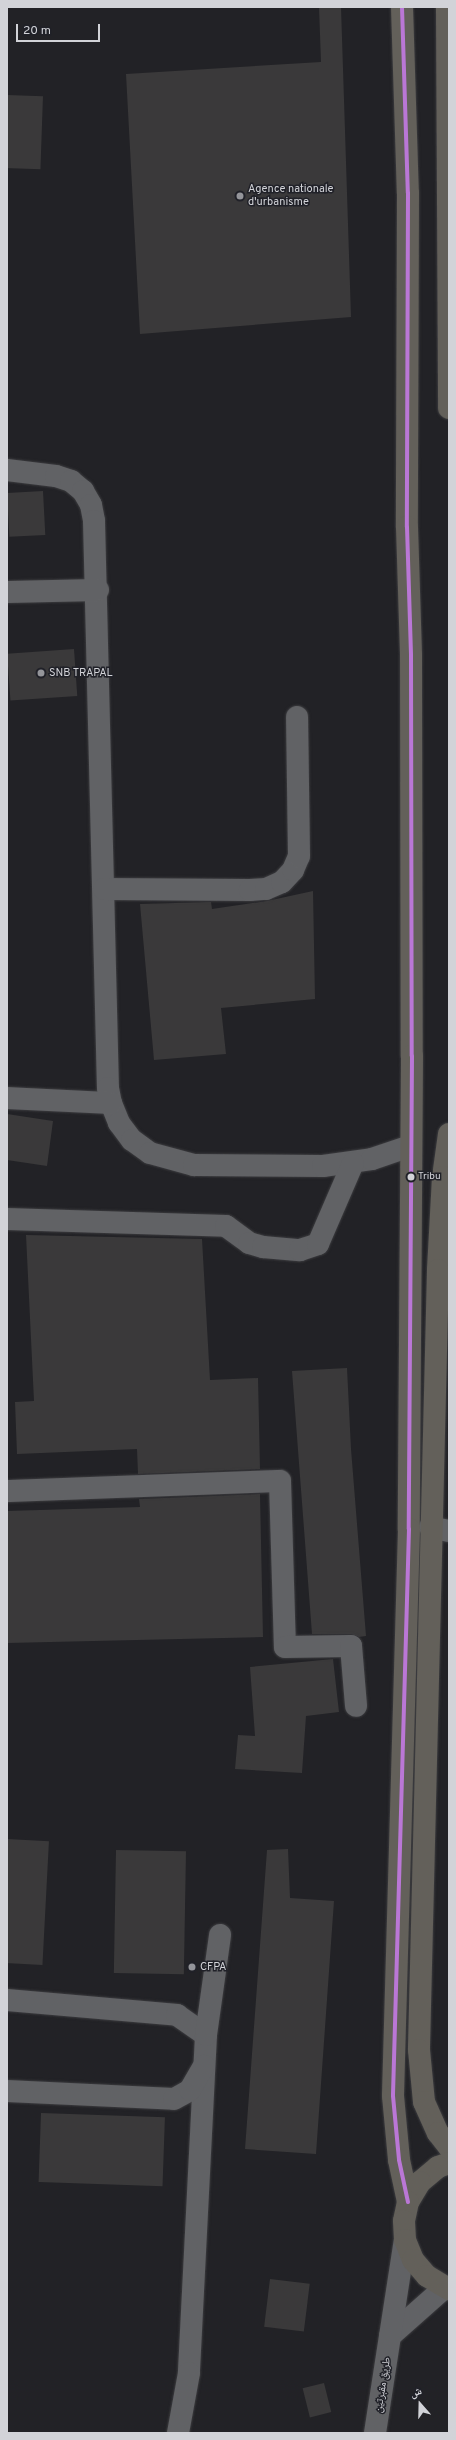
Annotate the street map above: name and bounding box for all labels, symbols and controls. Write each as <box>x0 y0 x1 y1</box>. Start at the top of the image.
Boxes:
scale bar <box>18 16 102 42</box>
text: 20 m <box>23 23 51 39</box>
place label: Agence nationale d'urbanisme <box>248 183 333 209</box>
marker: Agence nationale d'urbanisme <box>235 191 245 201</box>
place label: SNB TRAPAL <box>49 666 113 680</box>
marker: SNB TRAPAL <box>36 668 46 678</box>
place label: Tribu <box>418 1171 441 1183</box>
marker: Tribu <box>406 1172 416 1182</box>
place label: CFPA <box>200 1960 226 1974</box>
marker: CFPA <box>187 1962 197 1972</box>
street label: طريق مقبرتين <box>372 2356 394 2414</box>
north arrow <box>400 2384 440 2424</box>
text: ش <box>408 2384 424 2401</box>

